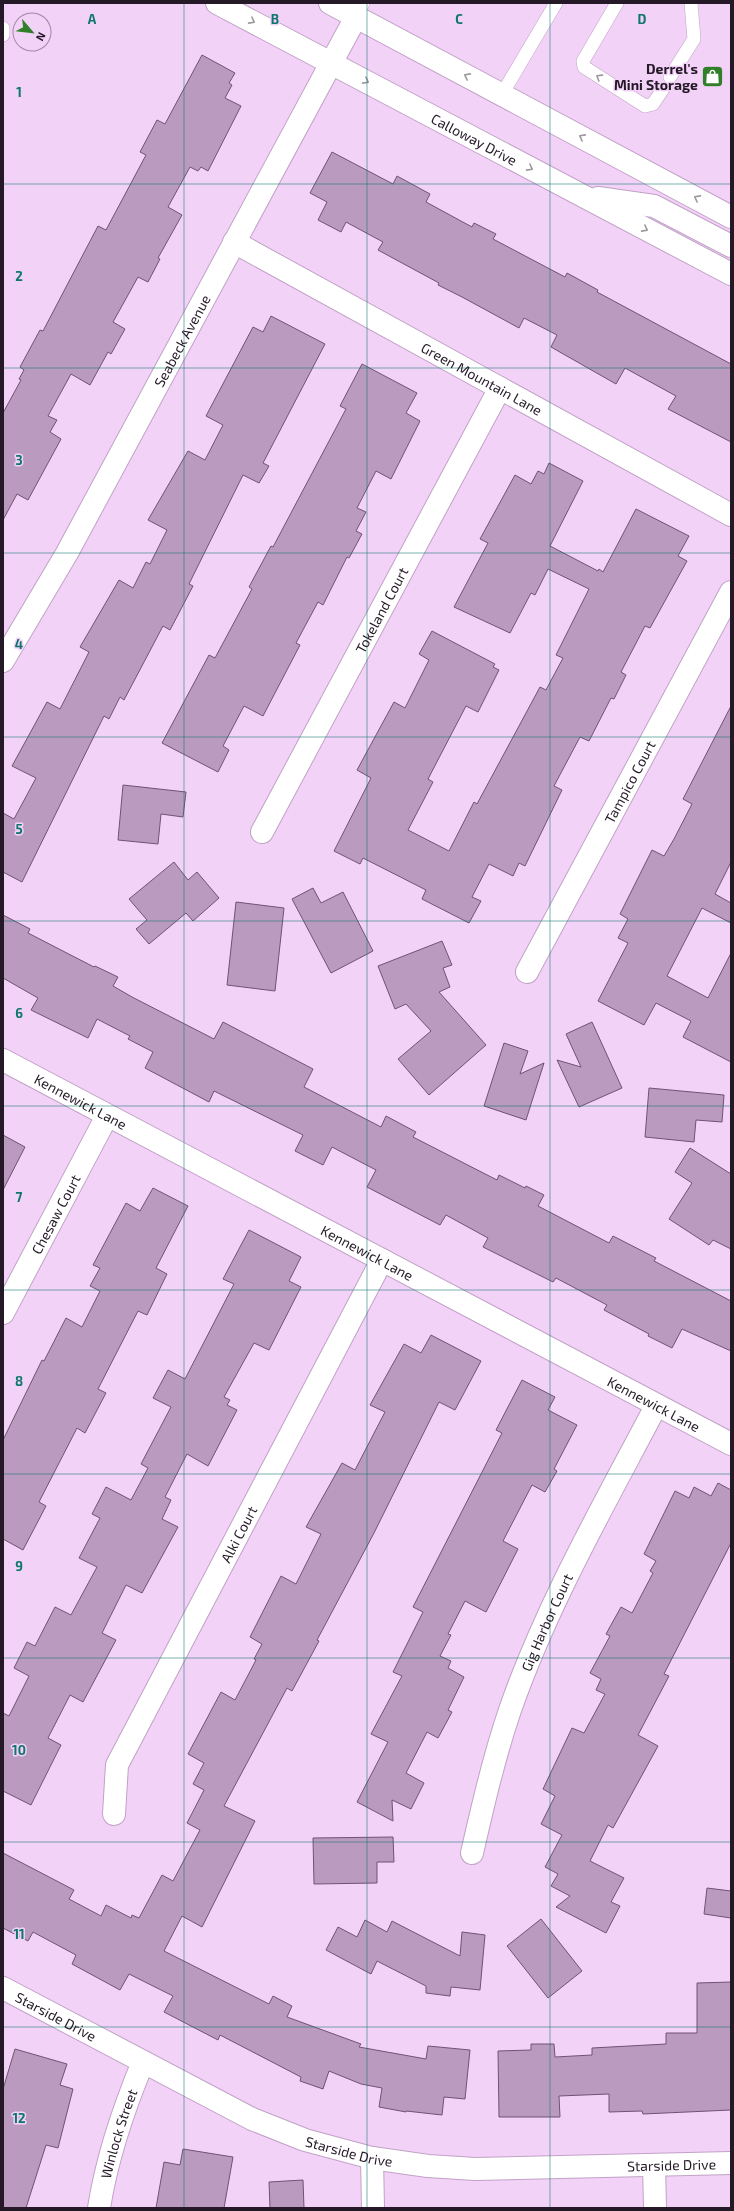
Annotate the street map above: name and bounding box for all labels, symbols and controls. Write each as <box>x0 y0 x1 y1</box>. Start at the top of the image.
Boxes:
text: A <box>88 11 97 27</box>
text: B <box>271 11 279 27</box>
text: C <box>455 11 463 27</box>
text: D <box>638 11 647 27</box>
north arrow <box>12 12 52 52</box>
one-way arrow <box>248 16 255 24</box>
text: N <box>34 30 49 44</box>
place label: Derrel's Mini Storage <box>614 60 698 93</box>
shop icon: Derrel's Mini Storage <box>700 63 726 89</box>
one-way arrow <box>464 73 471 81</box>
one-way arrow <box>596 75 603 82</box>
one-way arrow <box>362 77 369 84</box>
text: 1 <box>16 84 22 100</box>
street label: Calloway Drive <box>429 109 520 168</box>
one-way arrow <box>579 134 586 142</box>
one-way arrow <box>526 164 533 171</box>
one-way arrow <box>693 196 701 203</box>
one-way arrow <box>641 224 648 232</box>
text: 2 <box>15 268 23 284</box>
street label: Seabeck Avenue <box>150 291 213 389</box>
street label: Green Mountain Lane <box>419 338 545 418</box>
text: 3 <box>15 452 23 468</box>
street label: Tokeland Court <box>351 564 411 656</box>
text: 4 <box>15 636 23 652</box>
street label: Tampico Court <box>600 738 658 826</box>
text: 5 <box>15 821 23 837</box>
text: 6 <box>15 1005 23 1021</box>
street label: Kennewick Lane <box>32 1070 130 1132</box>
street label: Chesaw Court <box>27 1171 83 1257</box>
text: 7 <box>16 1189 23 1205</box>
street label: Kennewick Lane <box>318 1221 416 1284</box>
street label: Kennewick Lane <box>605 1372 703 1435</box>
text: 8 <box>15 1373 23 1389</box>
street label: Alki Court <box>216 1503 260 1565</box>
text: 9 <box>15 1558 23 1574</box>
street label: Gig Harbor Court <box>517 1571 576 1673</box>
text: 10 <box>12 1742 26 1758</box>
text: 11 <box>13 1926 25 1942</box>
street label: Starside Drive <box>13 1988 99 2044</box>
street label: Winlock Street <box>96 2086 140 2180</box>
text: 12 <box>12 2110 26 2126</box>
street label: Starside Drive <box>304 2132 394 2169</box>
street label: Starside Drive <box>627 2155 716 2174</box>

